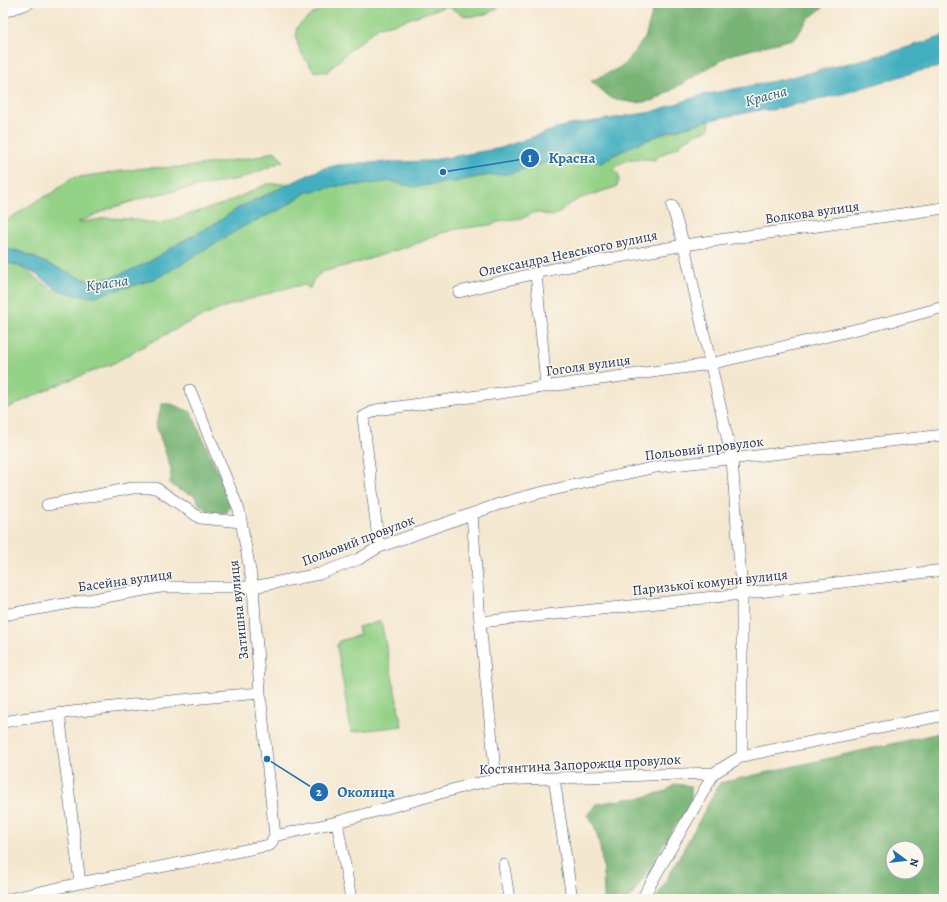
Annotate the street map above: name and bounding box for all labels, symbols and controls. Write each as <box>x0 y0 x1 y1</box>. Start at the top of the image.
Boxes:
water label: Красна <box>743 81 789 111</box>
callout: Красна <box>520 145 603 172</box>
text: Красна <box>548 148 596 168</box>
text: 1 <box>528 150 533 166</box>
street label: Волкова вулиця <box>764 196 861 229</box>
street label: Олександра Невського вулиця <box>477 225 659 282</box>
water label: Красна <box>84 270 130 296</box>
street label: Гоголя вулиця <box>545 350 632 381</box>
street label: Польовий провулок <box>644 432 764 465</box>
street label: Польовий провулок <box>299 510 417 571</box>
street label: Затишна вулиця <box>224 559 253 661</box>
street label: Басейна вулиця <box>77 564 174 597</box>
street label: Паризької комуни вулиця <box>631 565 789 600</box>
street label: Костянтина Запорожця провулок <box>479 750 681 779</box>
callout: Околица <box>309 778 403 805</box>
text: Околица <box>337 782 396 802</box>
text: 2 <box>316 784 322 800</box>
north arrow <box>885 840 925 880</box>
text: N <box>906 857 922 868</box>

